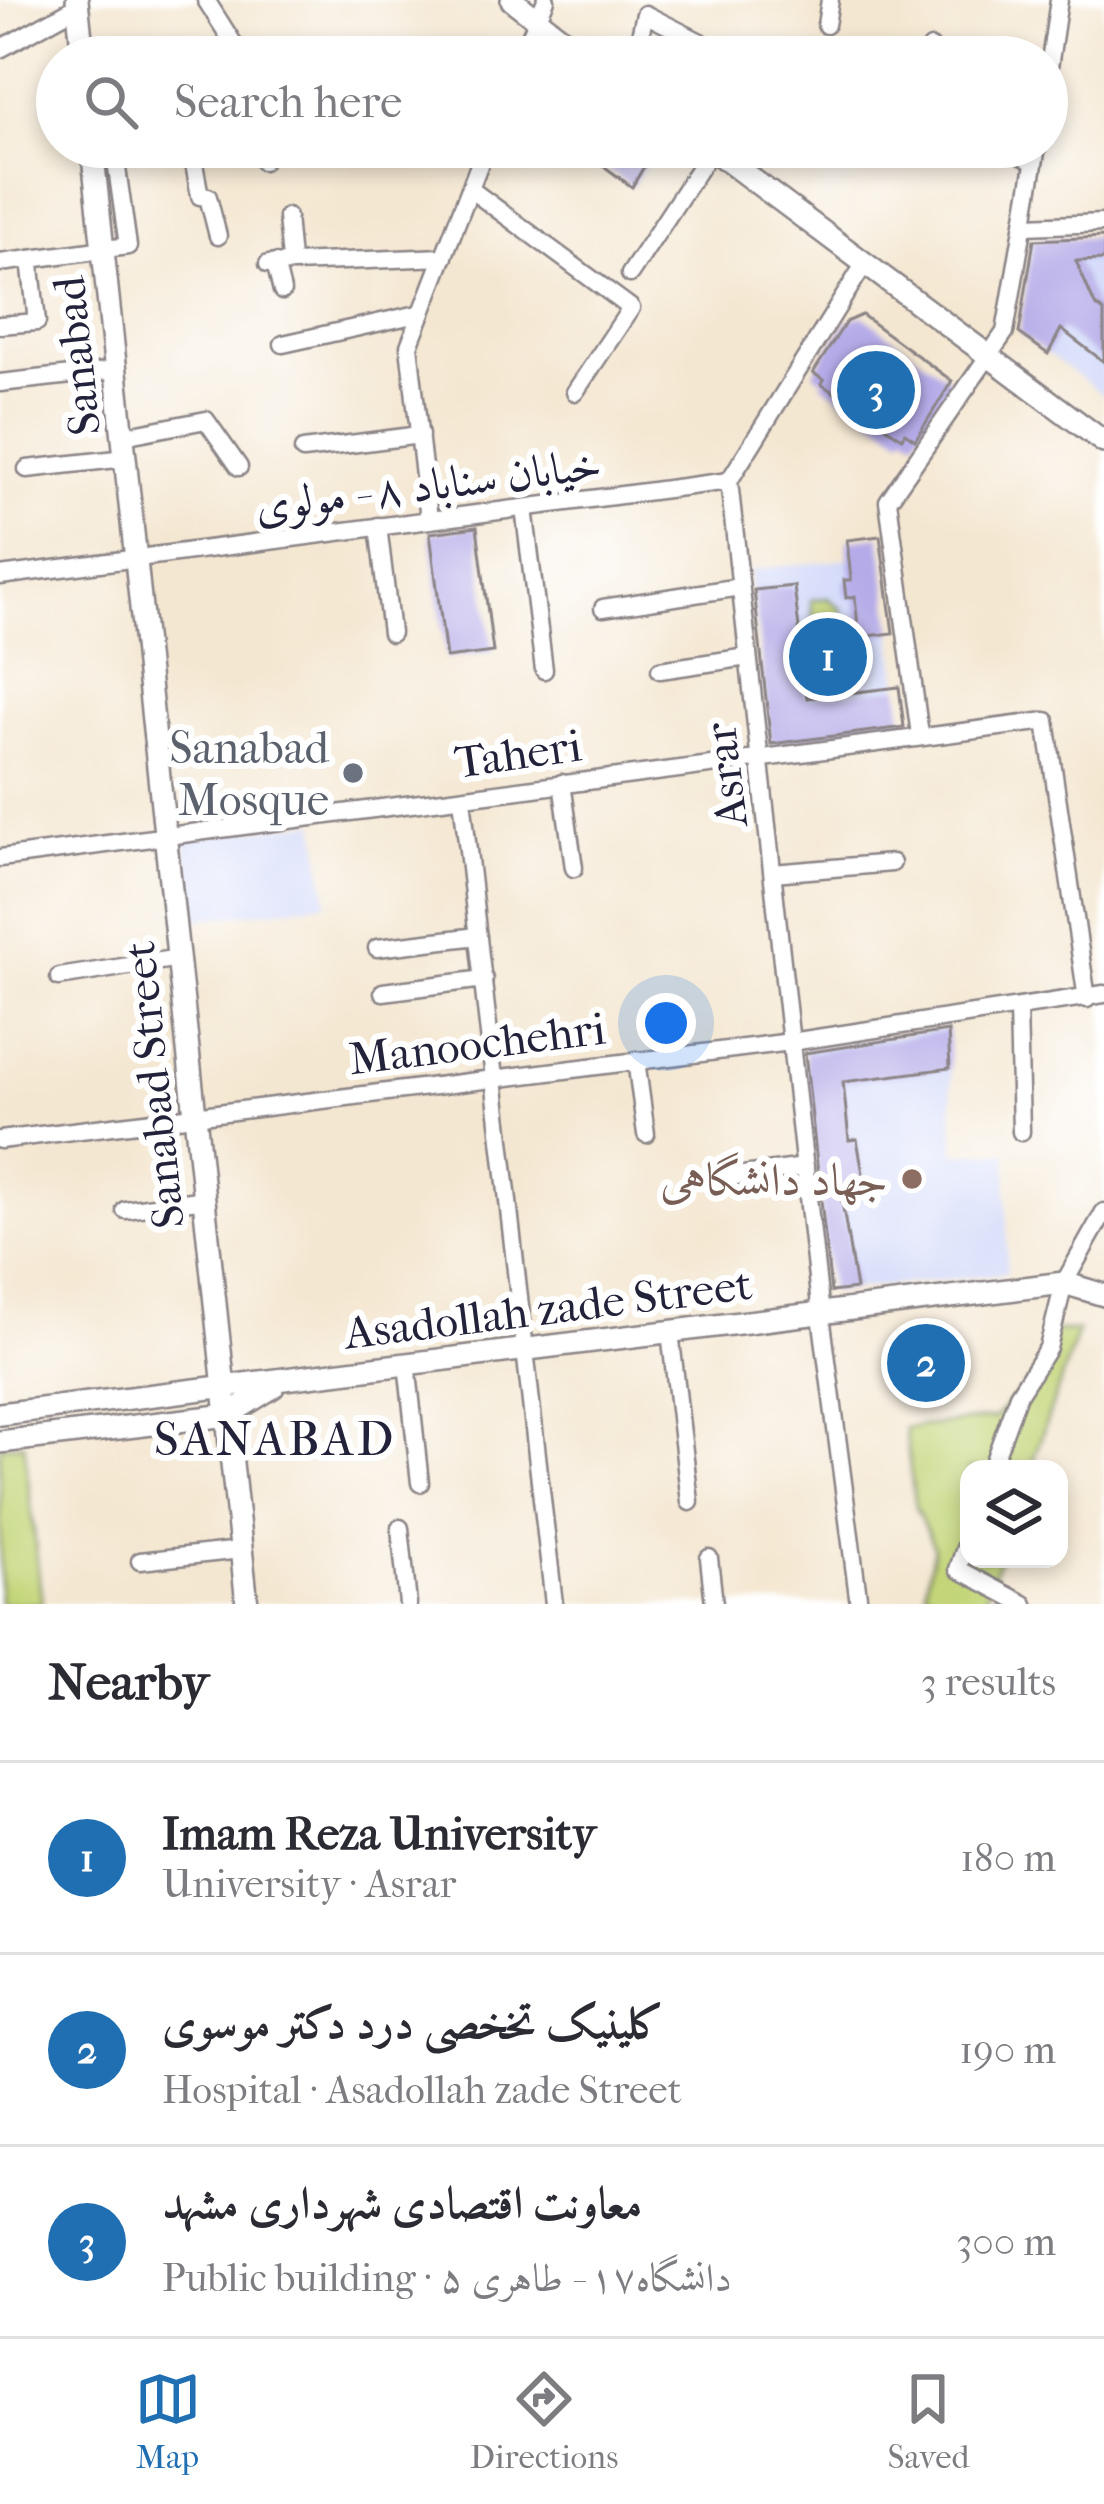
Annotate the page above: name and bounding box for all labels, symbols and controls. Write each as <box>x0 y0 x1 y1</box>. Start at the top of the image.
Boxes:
search box <box>36 36 1068 168</box>
icon: search <box>78 69 144 135</box>
text: Search here <box>174 76 402 129</box>
street label: Sanabad <box>43 273 112 438</box>
pin: 3 <box>837 345 915 435</box>
street label: خیابان سناباد ۸ - مولوی <box>252 438 605 534</box>
pin: 1 <box>789 612 867 702</box>
street label: Taheri <box>452 719 585 790</box>
street label: Asrar <box>694 719 759 832</box>
place label: Sanabad Mosque <box>169 722 329 827</box>
marker: Sanabad Mosque <box>340 760 366 786</box>
street label: Sanabad Street <box>113 939 196 1231</box>
your location <box>636 993 696 1053</box>
street label: Manoochehri <box>346 1002 608 1087</box>
place label: جهاد دانشگاهی <box>660 1152 888 1207</box>
marker: جهاد دانشگاهی <box>899 1166 925 1192</box>
street label: Asadollah zade Street <box>339 1258 755 1361</box>
pin: 2 <box>887 1318 965 1408</box>
district label: SANABAD <box>154 1411 396 1467</box>
map controls <box>960 1460 1068 1568</box>
button: layers <box>960 1460 1068 1568</box>
text: Nearby <box>48 1652 209 1712</box>
text: 3 results <box>921 1659 1056 1705</box>
text: Imam Reza University <box>162 1808 596 1861</box>
text: 1 <box>80 1835 94 1881</box>
text: 180 m <box>960 1835 1056 1881</box>
text: University · Asrar <box>162 1861 456 1907</box>
text: کلینیک تخخصی درد دکتر موسوی <box>162 1997 664 2050</box>
text: 2 <box>77 2027 97 2073</box>
text: 190 m <box>959 2027 1056 2073</box>
text: Hospital · Asadollah zade Street <box>162 2067 682 2113</box>
text: معاونت اقتصادی شهرداری مشهد <box>162 2177 642 2230</box>
text: 3 <box>79 2219 95 2265</box>
text: 300 m <box>956 2219 1056 2265</box>
text: Public building · دانشگاه۱۷ - طاهری ۵ <box>162 2255 732 2301</box>
tab: Map <box>135 2366 201 2477</box>
tab: Directions <box>470 2366 618 2477</box>
tab: Saved <box>888 2366 969 2477</box>

